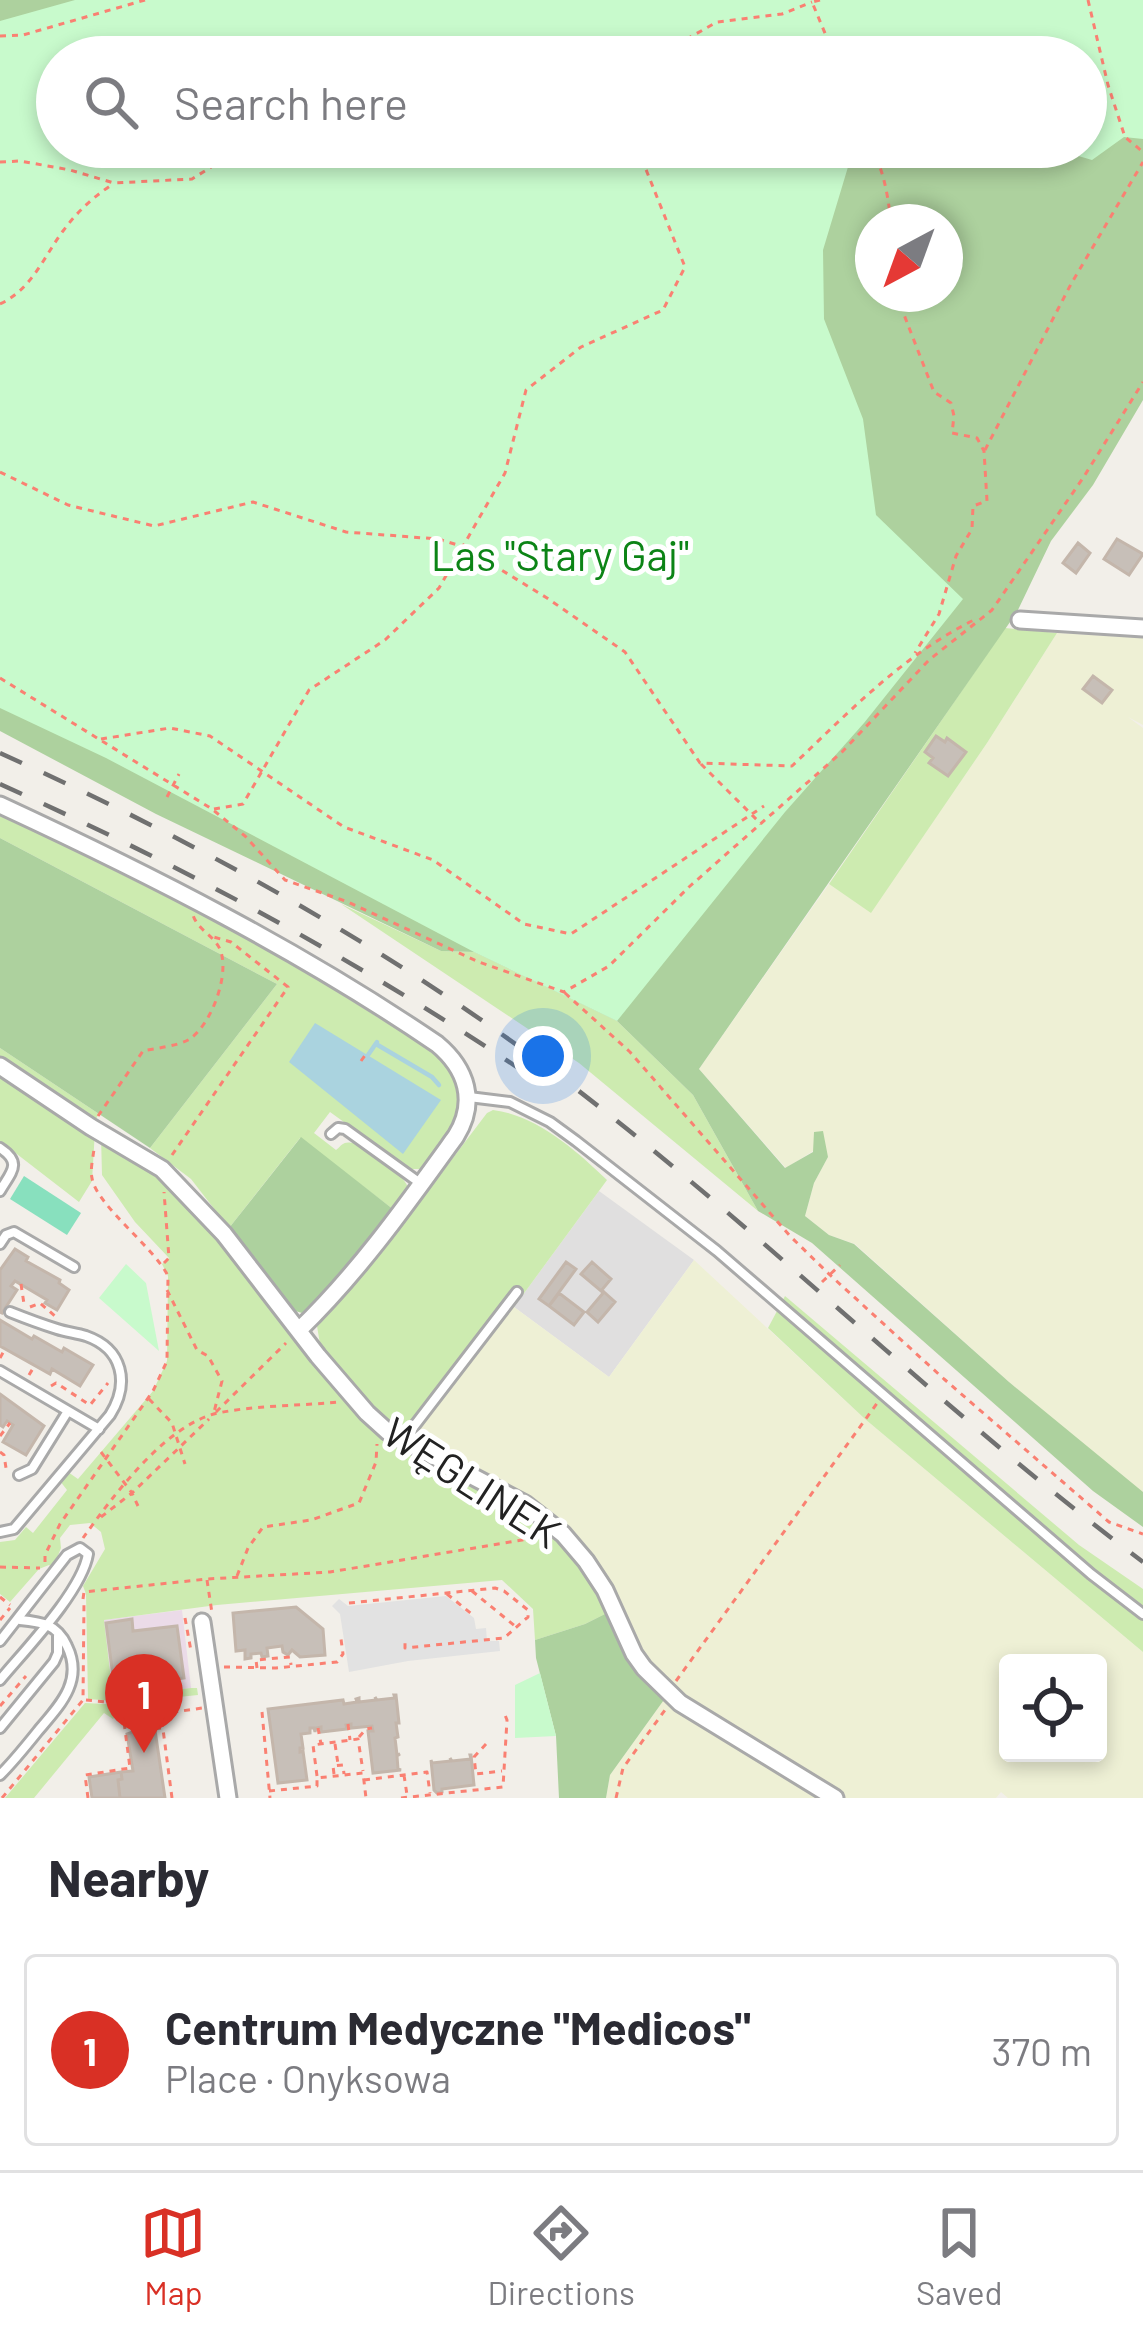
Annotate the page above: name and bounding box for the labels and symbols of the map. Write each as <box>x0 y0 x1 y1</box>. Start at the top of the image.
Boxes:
north arrow <box>855 204 963 312</box>
park label: Las "Stary Gaj" <box>431 529 689 580</box>
your location <box>513 1026 573 1086</box>
street label: WĘGLINEK <box>375 1405 571 1557</box>
pin: 1 <box>105 1654 183 1753</box>

